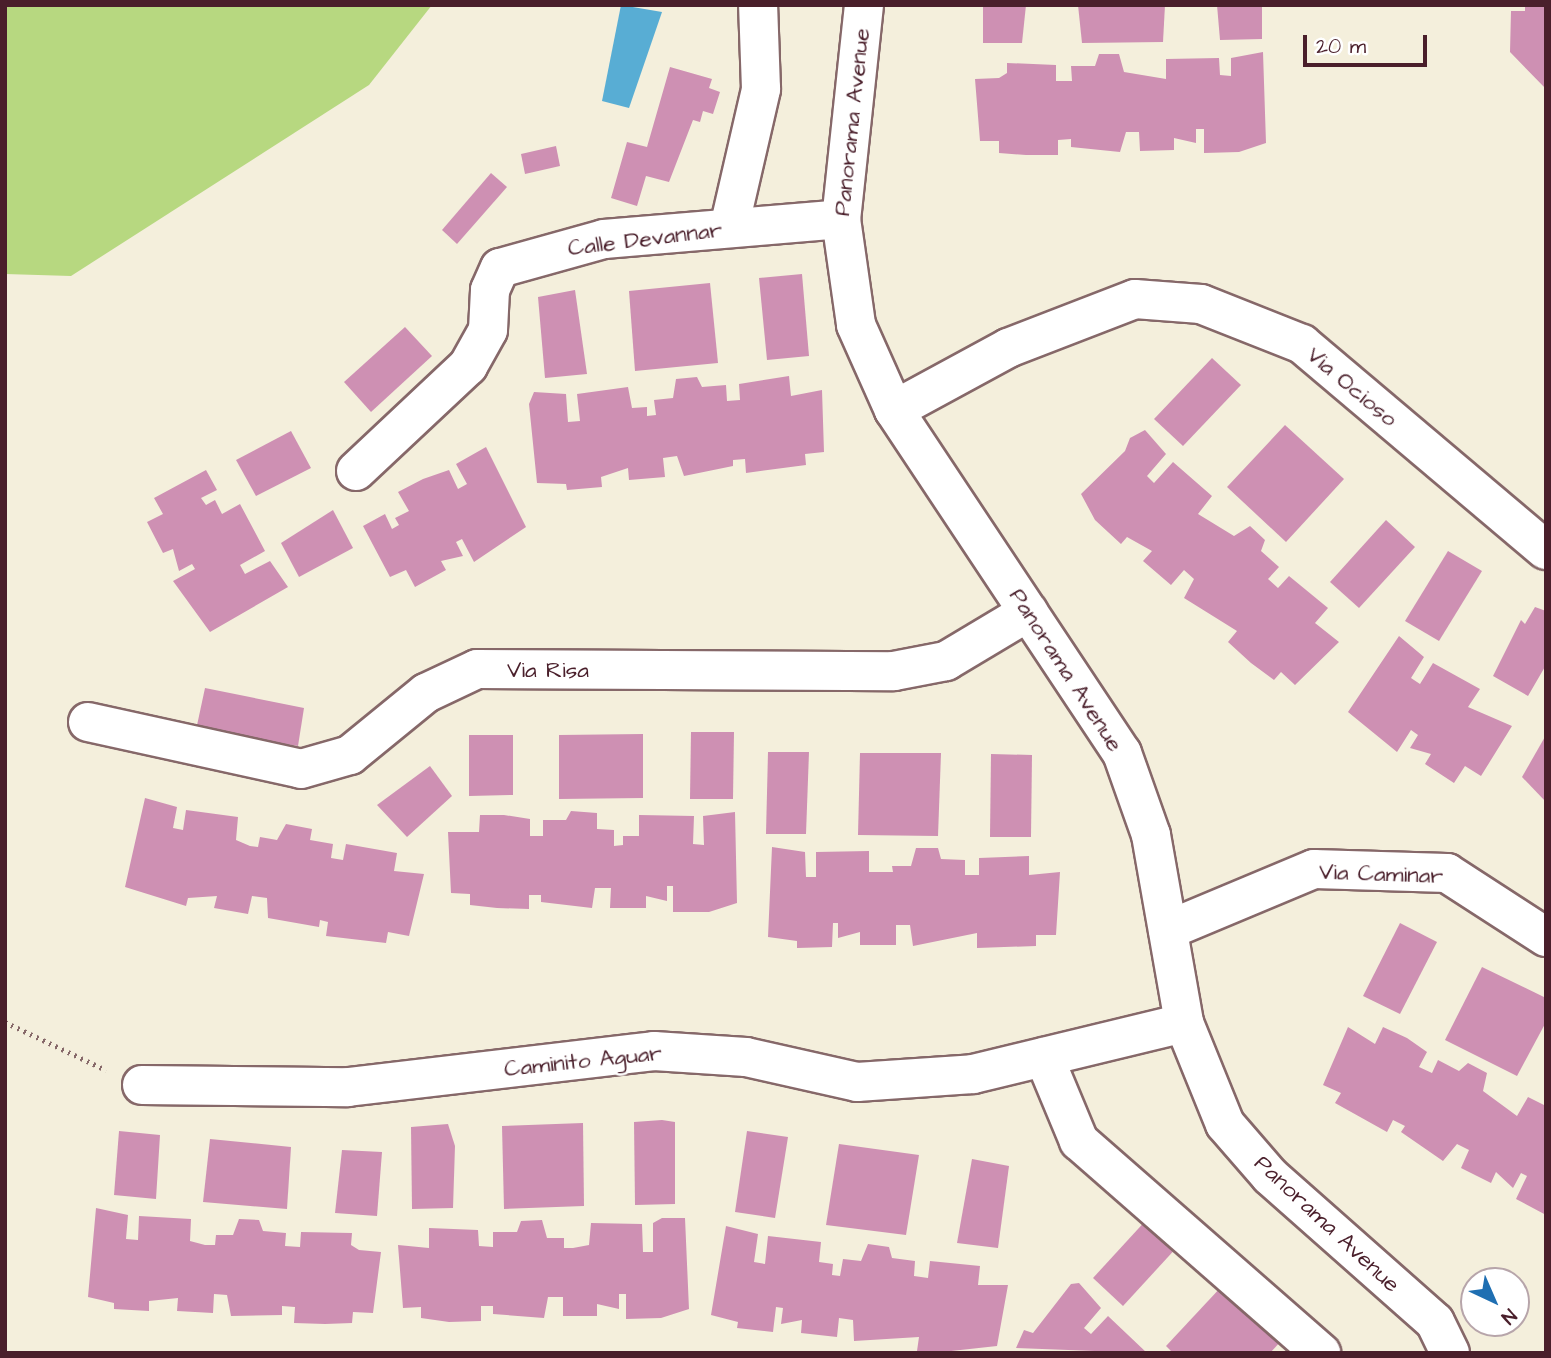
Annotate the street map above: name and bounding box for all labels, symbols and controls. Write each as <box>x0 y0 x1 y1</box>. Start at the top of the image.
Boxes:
scale bar <box>1306 21 1430 65</box>
street label: Panorama Avenue <box>828 27 876 217</box>
text: 20 m <box>1316 32 1366 61</box>
street label: Calle Devannar <box>566 216 724 262</box>
street label: Via Ocioso <box>1301 341 1403 433</box>
street label: Panorama Avenue <box>1003 583 1129 757</box>
street label: Via Risa <box>507 656 589 684</box>
street label: Via Caminar <box>1319 858 1443 890</box>
street label: Caminito Aguar <box>503 1039 663 1083</box>
street label: Panorama Avenue <box>1249 1150 1405 1298</box>
north arrow <box>1460 1267 1530 1337</box>
text: N <box>1495 1302 1522 1330</box>

